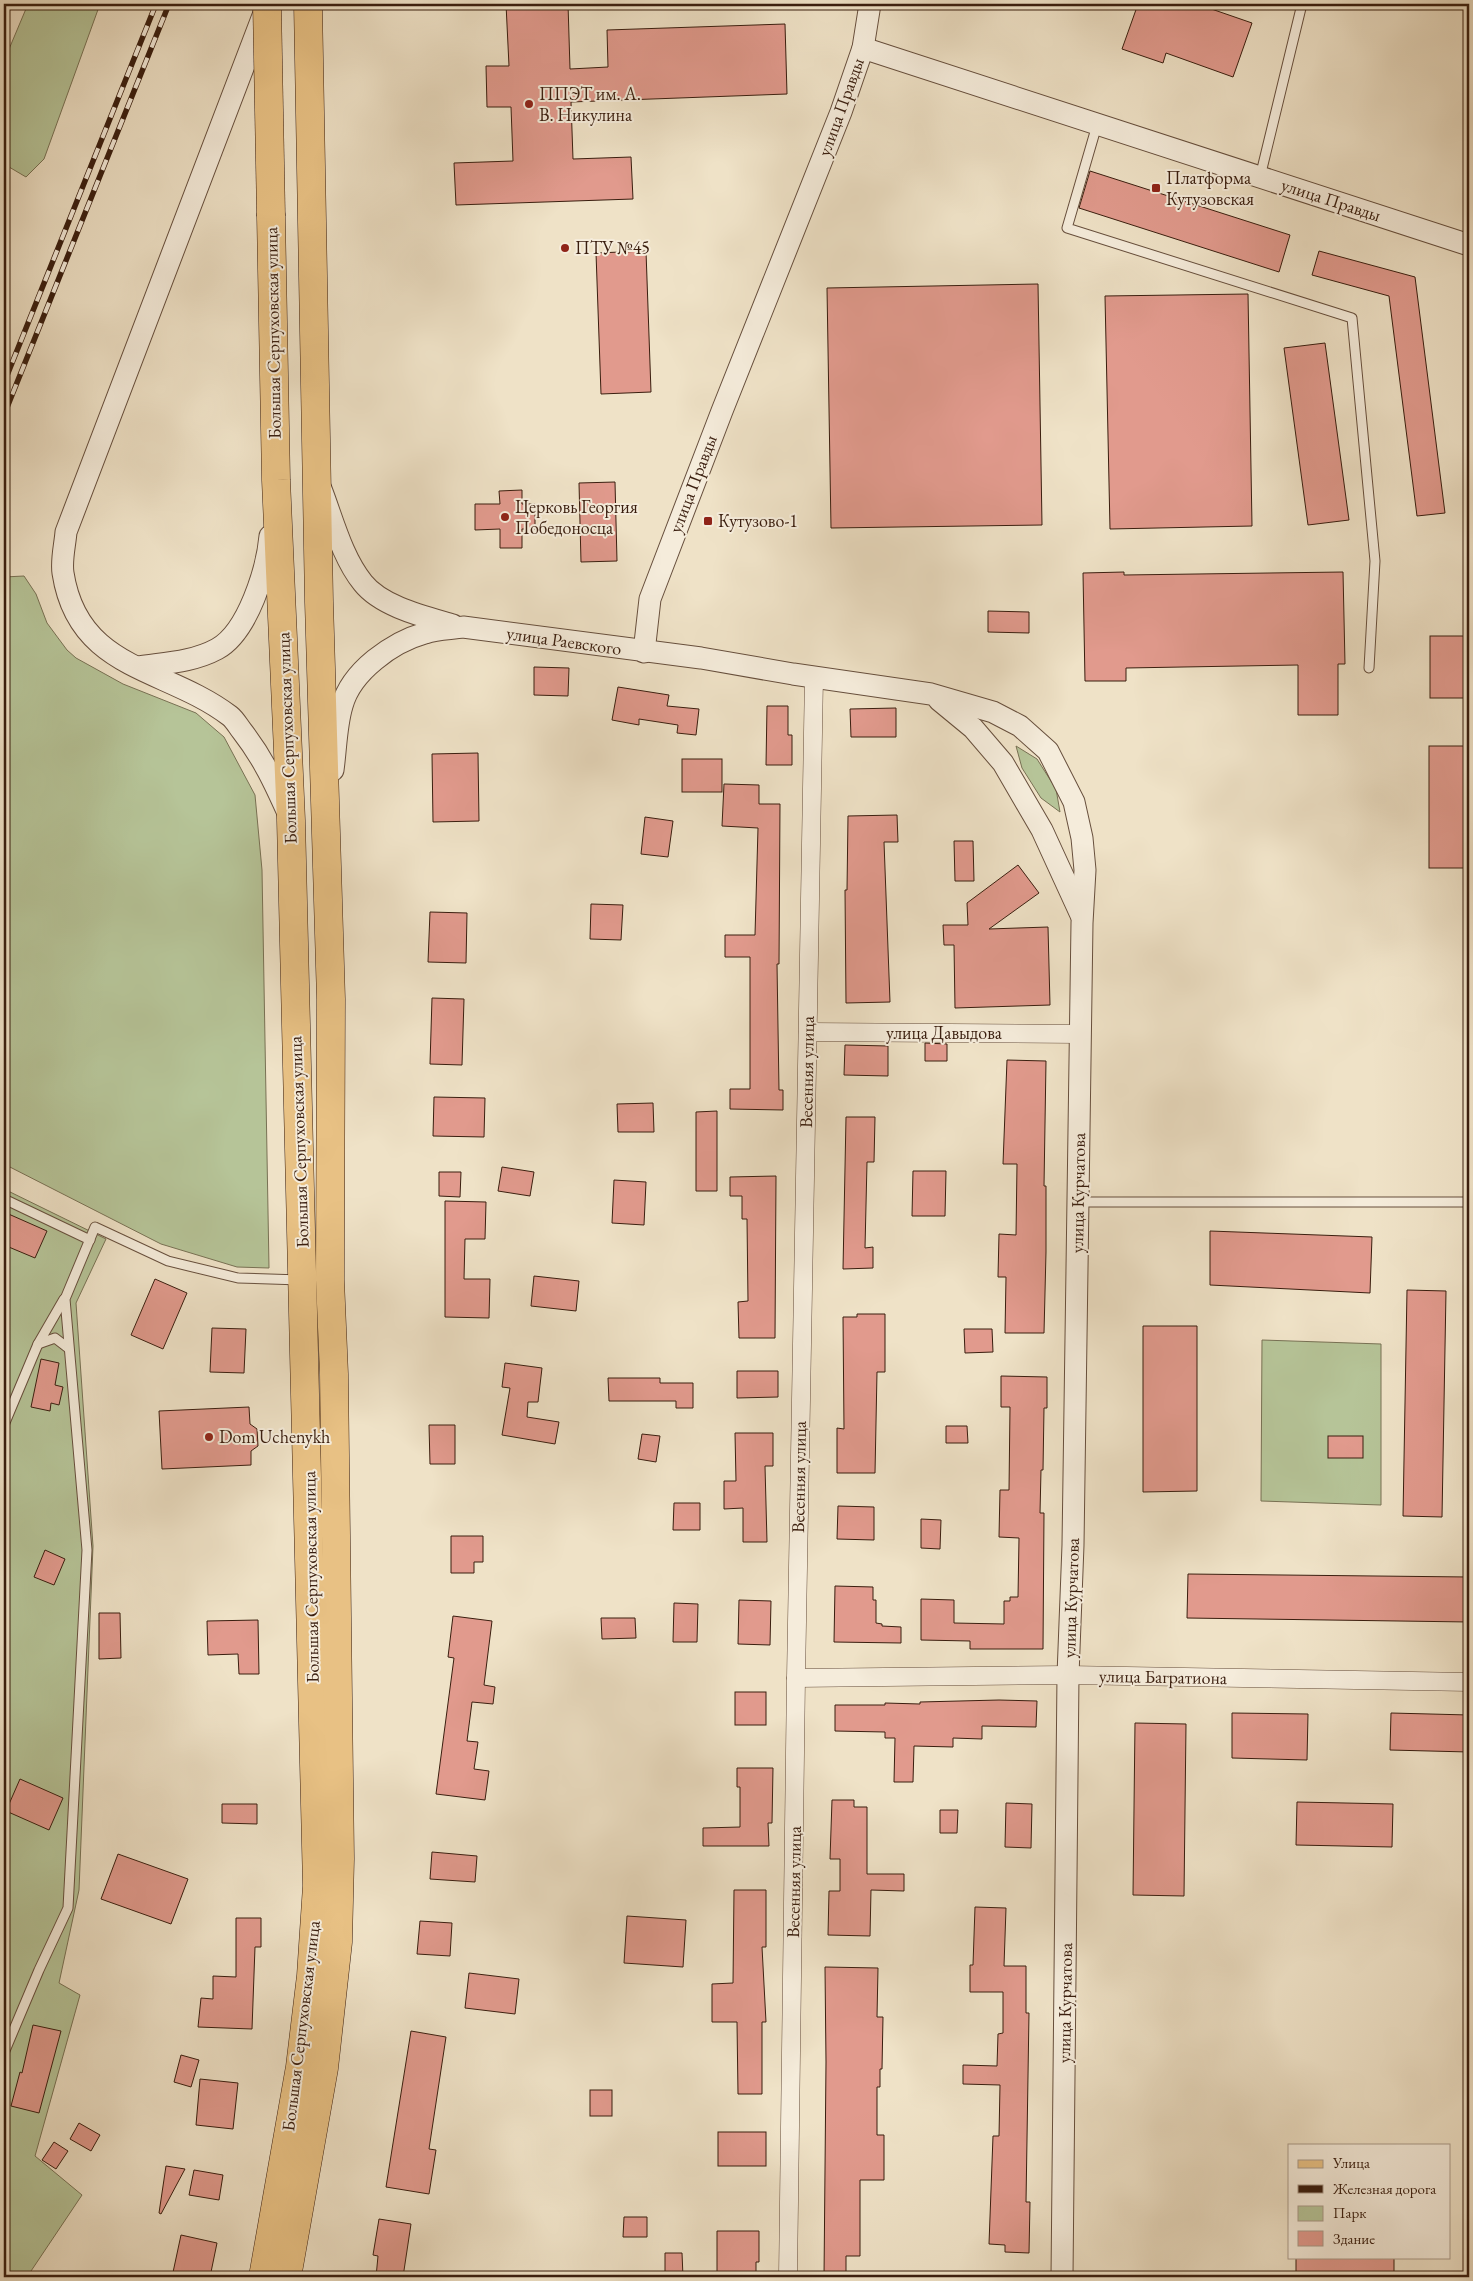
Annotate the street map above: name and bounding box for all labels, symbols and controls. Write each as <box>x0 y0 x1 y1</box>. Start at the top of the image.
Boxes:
street label: улица Правды <box>812 54 869 159</box>
place label: ППЭТ им. А. В. Никулина <box>539 82 641 126</box>
marker: ППЭТ им. А. В. Никулина <box>523 98 535 110</box>
place label: Платформа Кутузовская <box>1166 166 1254 210</box>
street label: улица Правды <box>1279 173 1384 226</box>
marker: Платформа Кутузовская <box>1150 182 1162 194</box>
street label: Большая Серпуховская улица <box>259 226 286 439</box>
place label: ПТУ №45 <box>575 236 650 259</box>
marker: ПТУ №45 <box>559 242 571 254</box>
street label: улица Правды <box>663 432 722 536</box>
place label: Церковь Георгия Победоносца <box>515 495 638 539</box>
place label: Кутузово-1 <box>718 509 798 532</box>
marker: Церковь Георгия Победоносца <box>499 511 511 523</box>
marker: Кутузово-1 <box>702 515 714 527</box>
street label: улица Раевского <box>505 621 623 660</box>
street label: Большая Серпуховская улица <box>271 631 302 844</box>
street label: Весенняя улица <box>794 1015 819 1128</box>
street label: улица Давыдова <box>886 1021 1003 1044</box>
street label: Большая Серпуховская улица <box>283 1035 314 1248</box>
street label: улица Курчатова <box>1065 1132 1090 1253</box>
street label: Весенняя улица <box>786 1420 811 1533</box>
place label: Dom Uchenykh <box>219 1425 330 1448</box>
marker: Dom Uchenykh <box>203 1431 215 1443</box>
street label: Большая Серпуховская улица <box>297 1470 324 1683</box>
street label: улица Курчатова <box>1057 1537 1084 1659</box>
street label: улица Багратиона <box>1099 1664 1228 1689</box>
street label: Весенняя улица <box>781 1825 806 1938</box>
street label: Большая Серпуховская улица <box>276 1918 325 2133</box>
street label: улица Курчатова <box>1052 1942 1077 2063</box>
legend <box>1288 2144 1450 2258</box>
text: Улица <box>1332 2153 1370 2172</box>
text: Железная дорога <box>1332 2179 1436 2198</box>
text: Парк <box>1333 2203 1366 2222</box>
text: Здание <box>1333 2229 1375 2248</box>

